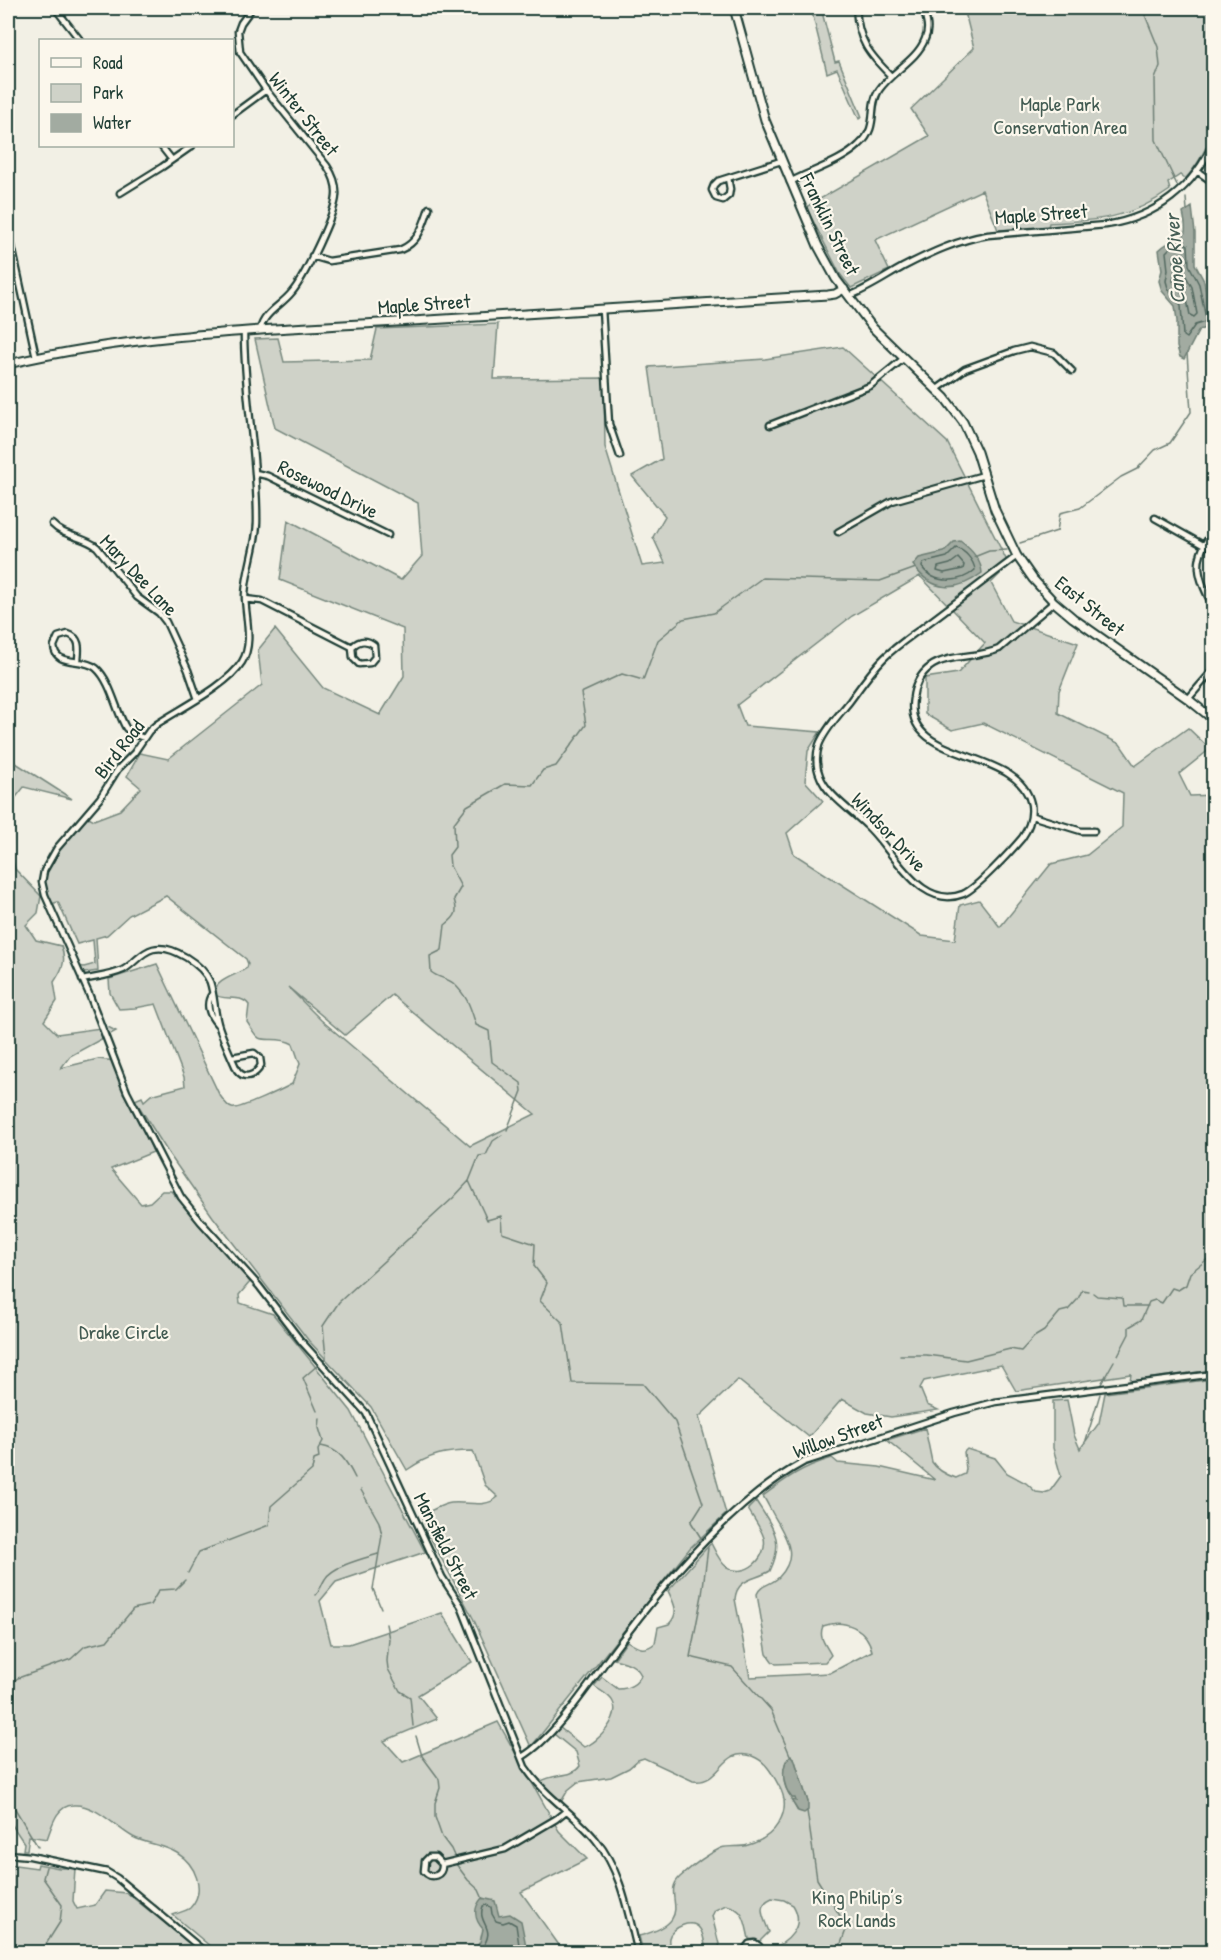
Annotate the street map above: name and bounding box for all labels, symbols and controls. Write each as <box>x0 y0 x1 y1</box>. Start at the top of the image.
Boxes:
legend <box>39 39 234 147</box>
text: Road <box>93 50 123 75</box>
street label: Winter Street <box>263 66 346 162</box>
text: Park <box>93 80 124 105</box>
park label: Maple Park Conservation Area <box>993 90 1127 140</box>
text: Water <box>93 110 131 135</box>
street label: Franklin Street <box>794 167 867 280</box>
street label: Maple Street <box>994 197 1089 230</box>
water label: Canoe River <box>1157 210 1192 305</box>
street label: Maple Street <box>377 287 472 320</box>
street label: Rosewood Drive <box>274 453 383 524</box>
street label: Mary Dee Lane <box>94 528 184 621</box>
street label: East Street <box>1050 569 1132 643</box>
street label: Bird Road <box>87 714 150 784</box>
street label: Windsor Drive <box>846 786 933 877</box>
park label: Drake Circle <box>79 1318 169 1345</box>
street label: Willow Street <box>789 1406 888 1464</box>
street label: Mansfield Street <box>408 1488 485 1605</box>
park label: King Philip’s Rock Lands <box>812 1883 903 1933</box>

